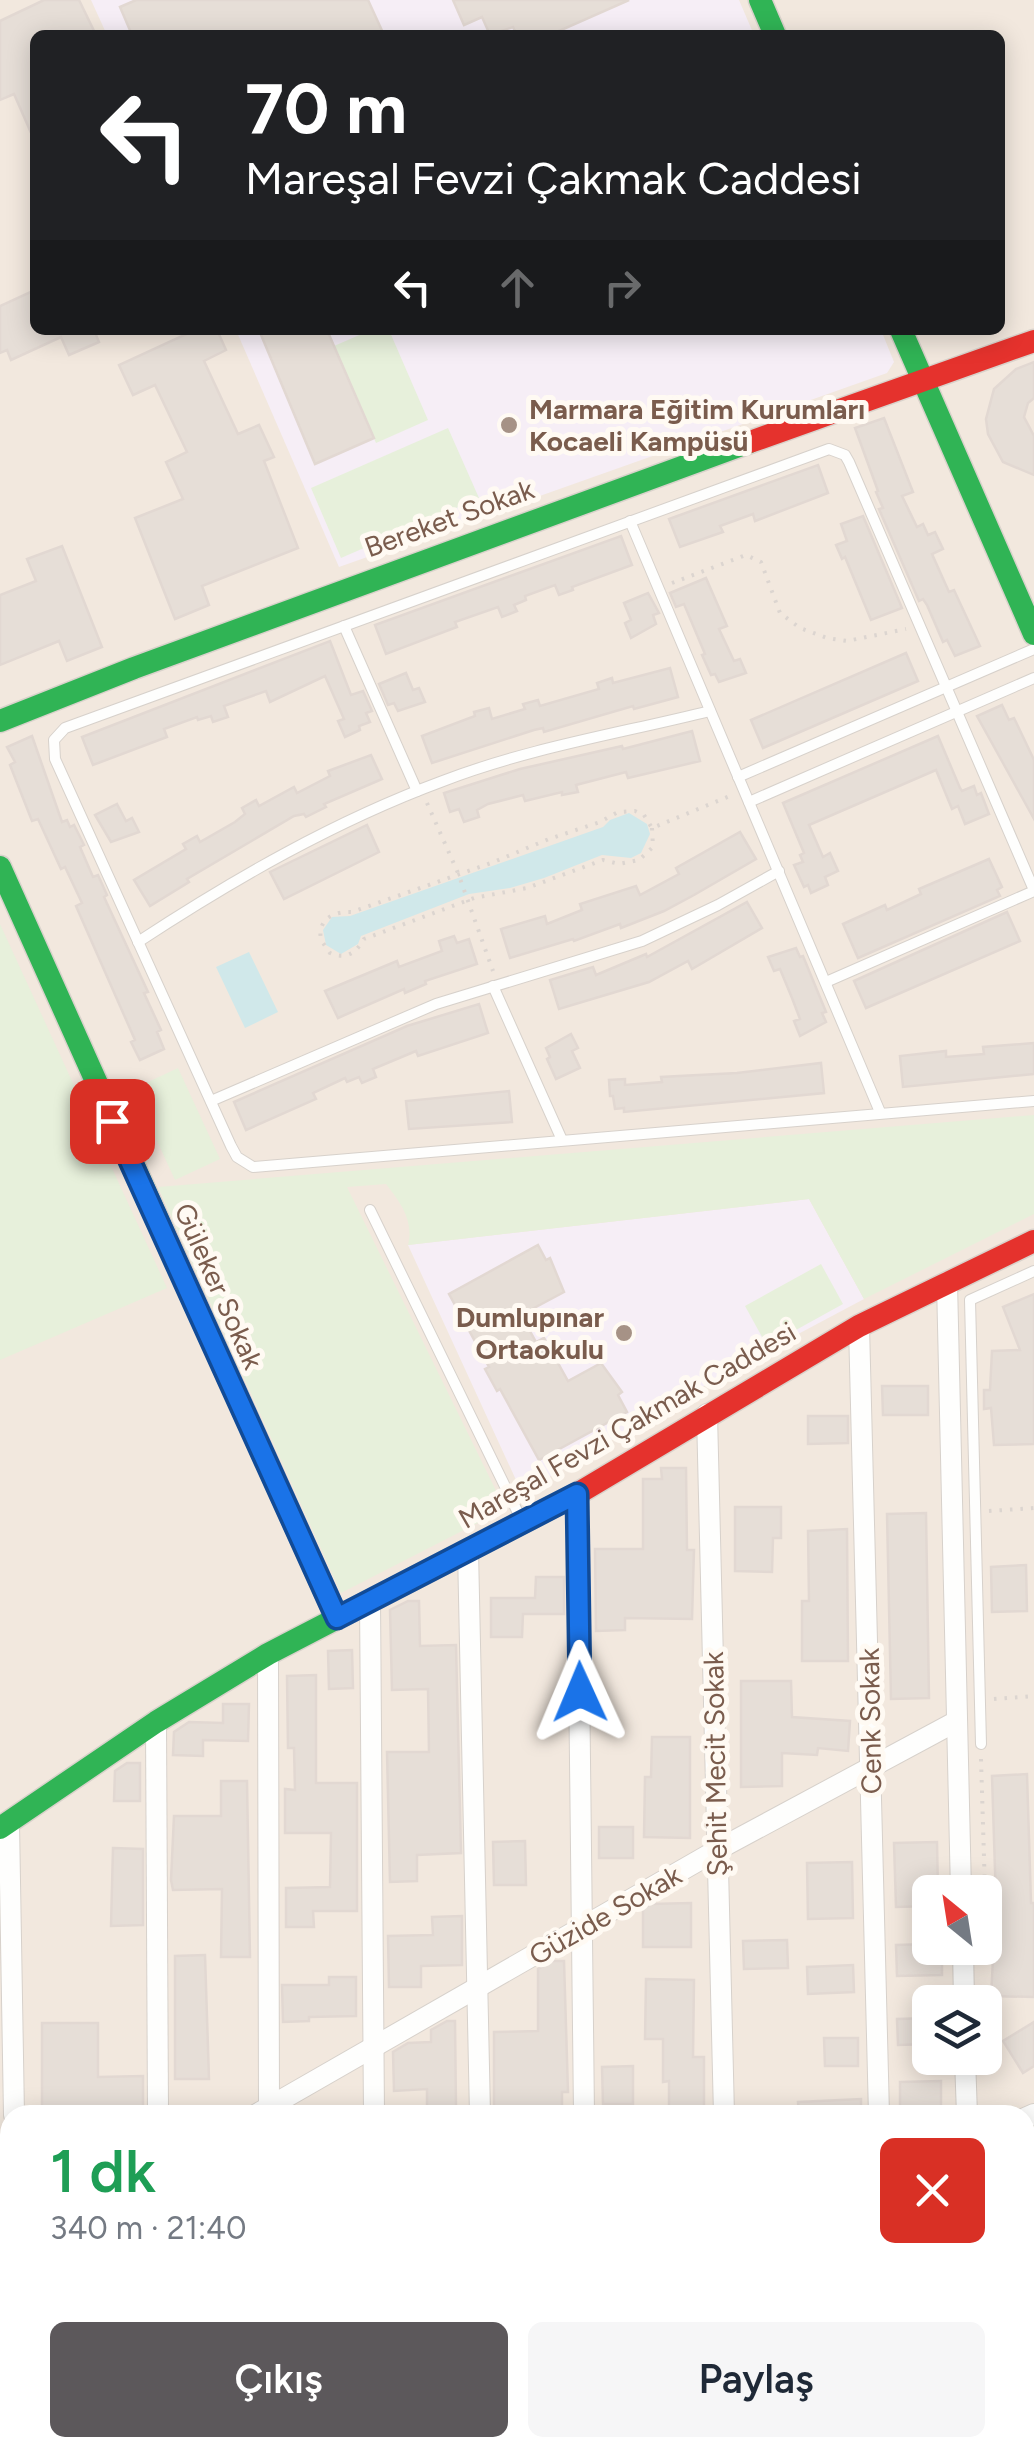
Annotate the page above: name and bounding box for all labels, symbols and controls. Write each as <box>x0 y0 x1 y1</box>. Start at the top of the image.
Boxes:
text: 70 m <box>245 66 407 151</box>
icon: left <box>80 70 210 200</box>
text: Mareşal Fevzi Çakmak Caddesi <box>245 151 862 205</box>
icon: left <box>385 260 440 315</box>
icon: ahead <box>490 260 545 315</box>
icon: right <box>595 260 650 315</box>
place label: Marmara Eğitim Kurumları Kocaeli Kampüsü <box>529 392 865 458</box>
marker: Marmara Eğitim Kurumları Kocaeli Kampüsü <box>498 414 520 436</box>
street label: Bereket Sokak <box>360 471 539 564</box>
pin <box>70 1079 155 1164</box>
icon: arrive <box>85 1094 140 1149</box>
street label: Güleker Sokak <box>167 1198 271 1375</box>
place label: Dumlupınar Ortaokulu <box>456 1300 604 1366</box>
street label: Mareşal Fevzi Çakmak Caddesi <box>452 1314 802 1536</box>
marker: Dumlupınar Ortaokulu <box>613 1322 635 1344</box>
position arrow <box>528 1640 632 1744</box>
street label: Cenk Sokak <box>852 1647 888 1794</box>
street label: Şehit Mecit Sokak <box>696 1651 734 1877</box>
street label: Güzide Sokak <box>523 1857 688 1972</box>
north arrow <box>912 1875 1002 1965</box>
map controls <box>912 1875 1002 2075</box>
button: layers <box>912 1985 1002 2075</box>
text: 1 dk <box>50 2135 156 2207</box>
button: close <box>880 2138 985 2243</box>
text: 340 m · 21:40 <box>50 2209 246 2247</box>
button: Çıkış <box>50 2322 508 2437</box>
button: Paylaş <box>528 2322 985 2437</box>

